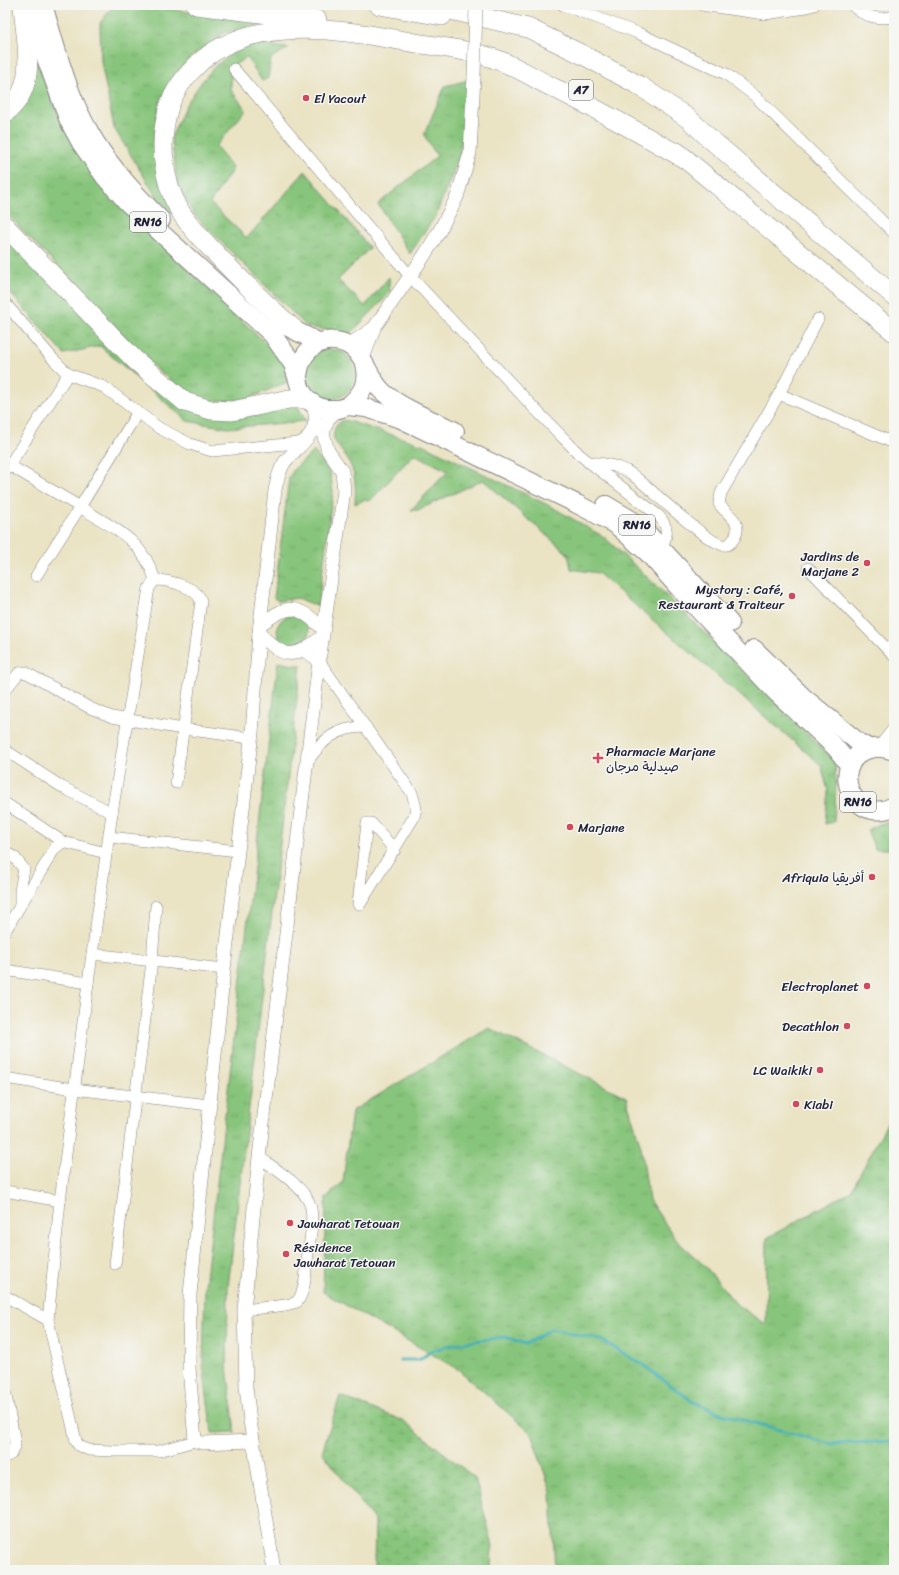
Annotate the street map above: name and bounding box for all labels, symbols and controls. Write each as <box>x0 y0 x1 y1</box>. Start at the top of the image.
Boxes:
road number: A7 <box>569 80 593 100</box>
place label: El Yacout <box>314 87 367 110</box>
marker: El Yacout <box>301 93 311 103</box>
road number: RN16 <box>130 212 166 232</box>
road number: RN16 <box>619 515 655 535</box>
place label: Jardins de Marjane 2 <box>800 545 859 583</box>
marker: Jardins de Marjane 2 <box>862 558 872 568</box>
place label: Mystory : Café, Restaurant & Traiteur <box>659 578 785 616</box>
marker: Mystory : Café, Restaurant & Traiteur <box>787 591 797 601</box>
place label: Pharmacie Marjane صيدلية مرجان <box>606 740 716 778</box>
marker: Pharmacie Marjane صيدلية مرجان <box>593 753 603 763</box>
road number: RN16 <box>840 792 876 812</box>
place label: Marjane <box>578 816 625 839</box>
marker: Marjane <box>565 822 575 832</box>
place label: Afriquia أفريقيا <box>781 866 865 889</box>
marker: Afriquia أفريقيا <box>867 872 877 882</box>
place label: Electroplanet <box>781 975 859 998</box>
marker: Electroplanet <box>862 981 872 991</box>
place label: Decathlon <box>782 1015 839 1038</box>
marker: Decathlon <box>842 1021 852 1031</box>
place label: LC Waikiki <box>753 1059 812 1082</box>
marker: LC Waikiki <box>815 1065 825 1075</box>
place label: Kiabi <box>804 1093 833 1116</box>
marker: Kiabi <box>791 1099 801 1109</box>
place label: Jawharat Tetouan <box>297 1212 399 1235</box>
marker: Jawharat Tetouan <box>285 1218 295 1228</box>
place label: Résidence Jawharat Tetouan <box>293 1236 395 1274</box>
marker: Résidence Jawharat Tetouan <box>281 1249 291 1259</box>

